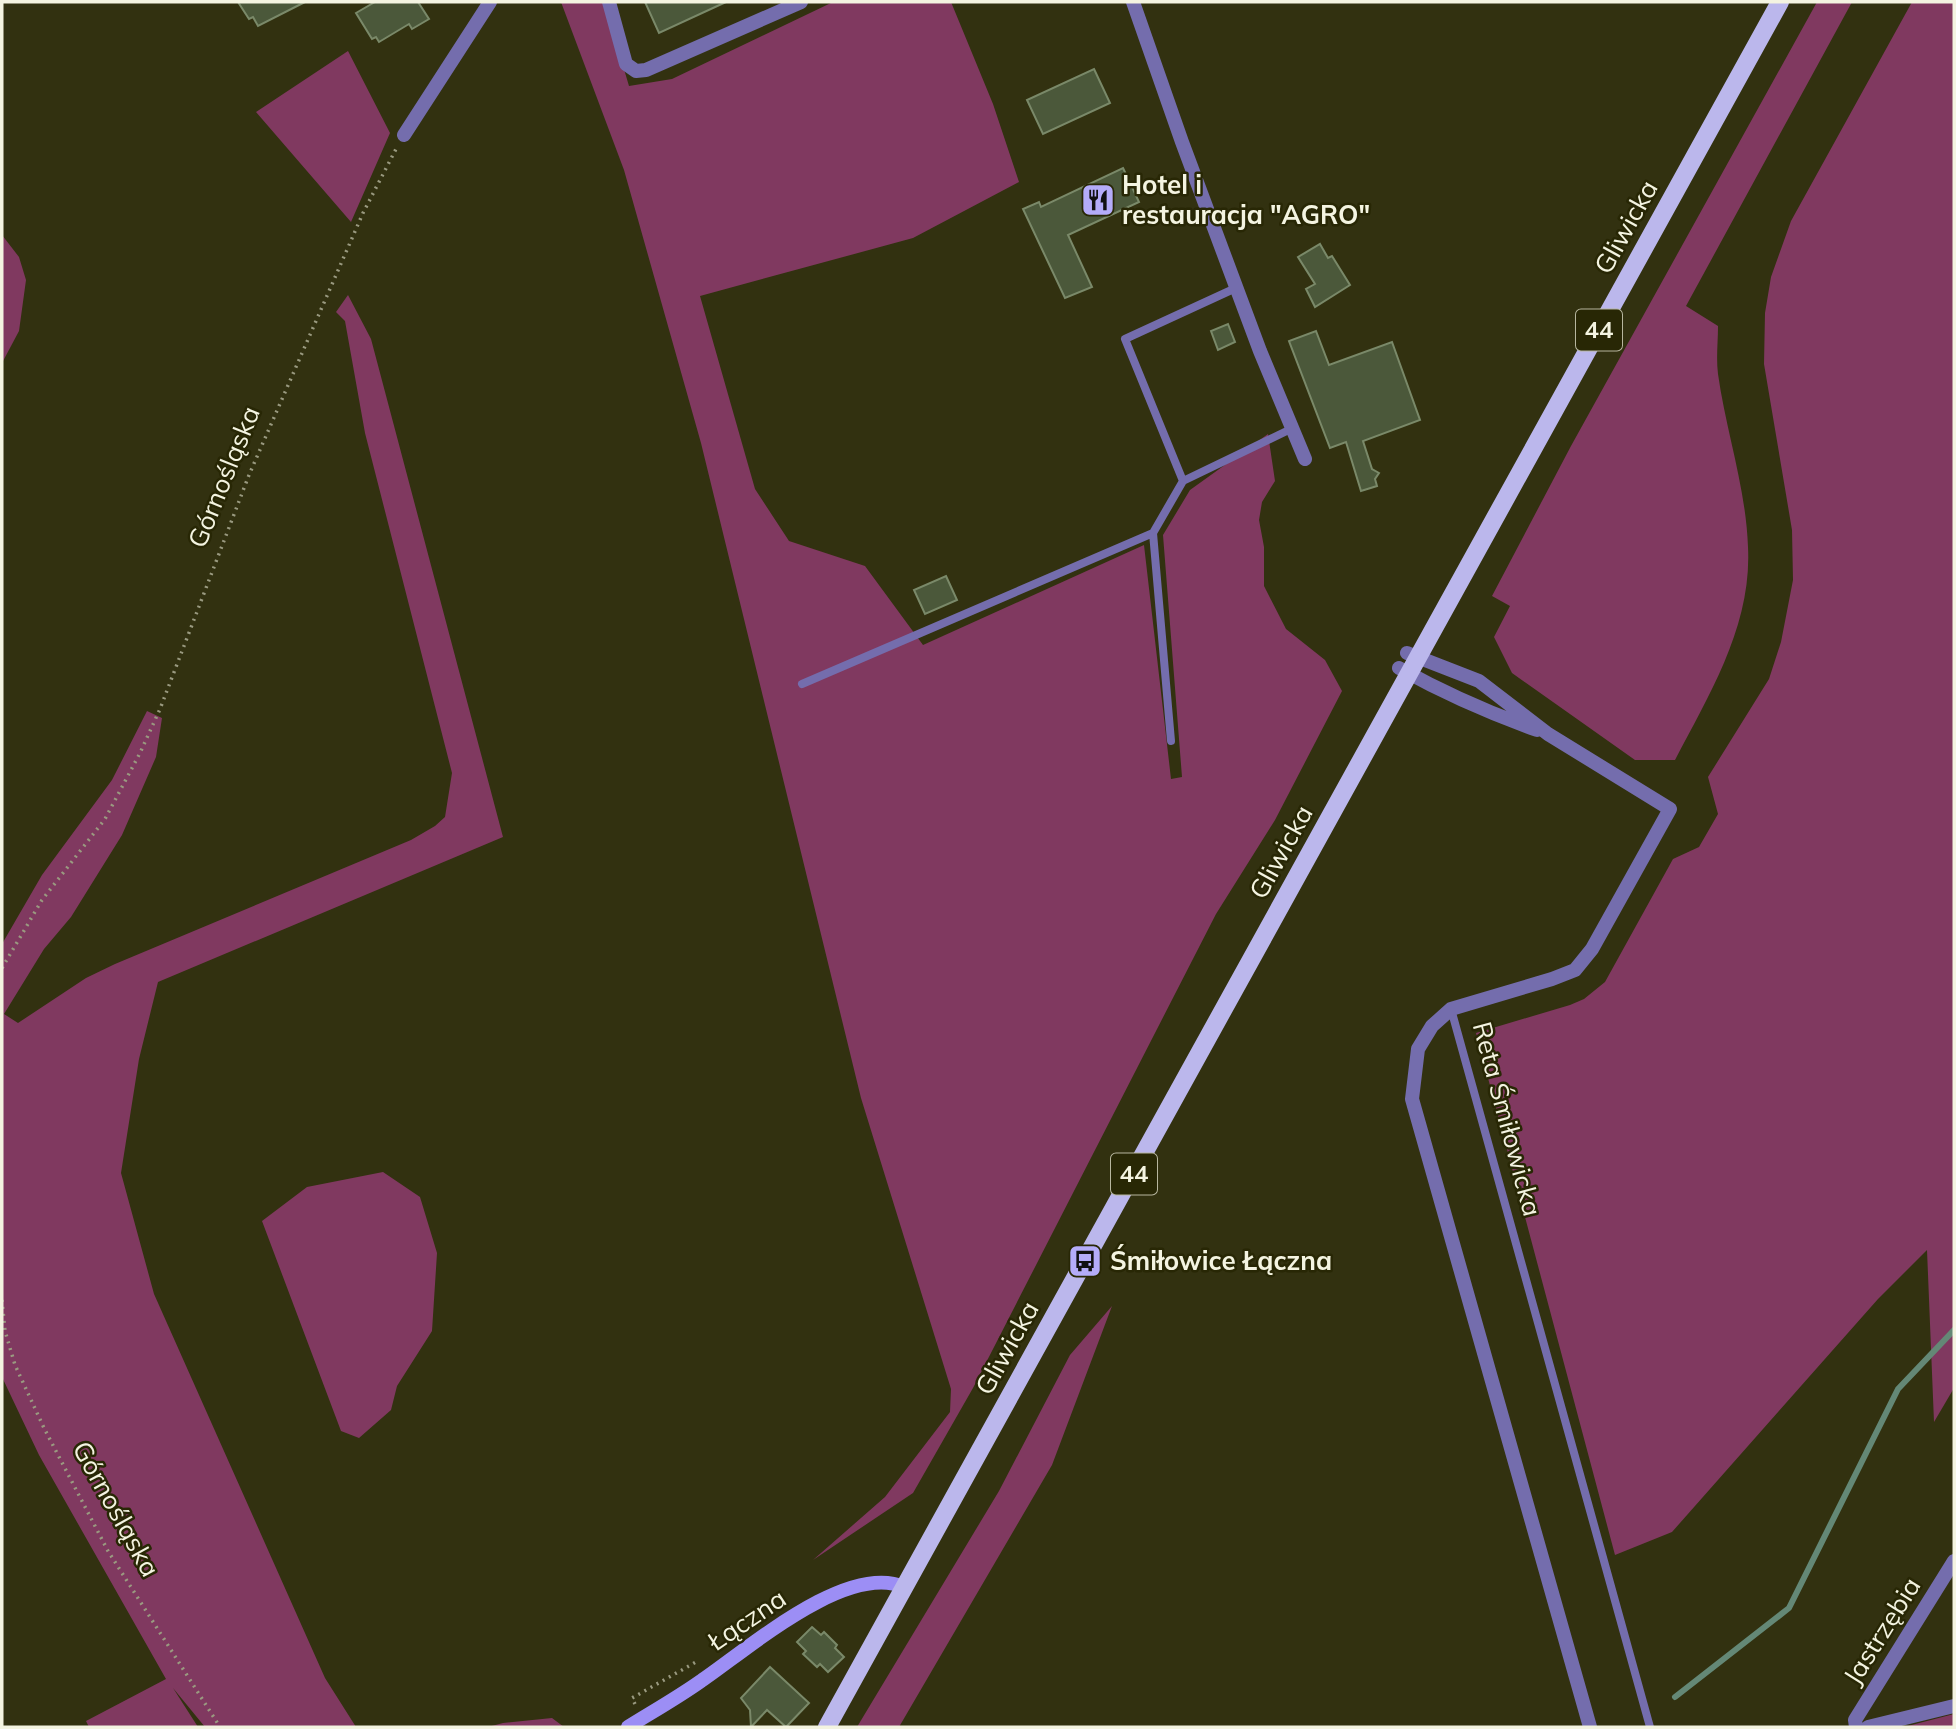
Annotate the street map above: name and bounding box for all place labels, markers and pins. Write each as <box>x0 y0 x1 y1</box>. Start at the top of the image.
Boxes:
place label: Hotel i restauracja "AGRO" <box>1122 168 1370 231</box>
restaurant icon: Hotel i restauracja "AGRO" <box>1079 181 1117 219</box>
bus stop icon: Śmiłowice Łączna <box>1066 1242 1104 1280</box>
place label: Śmiłowice Łączna <box>1110 1244 1332 1277</box>

